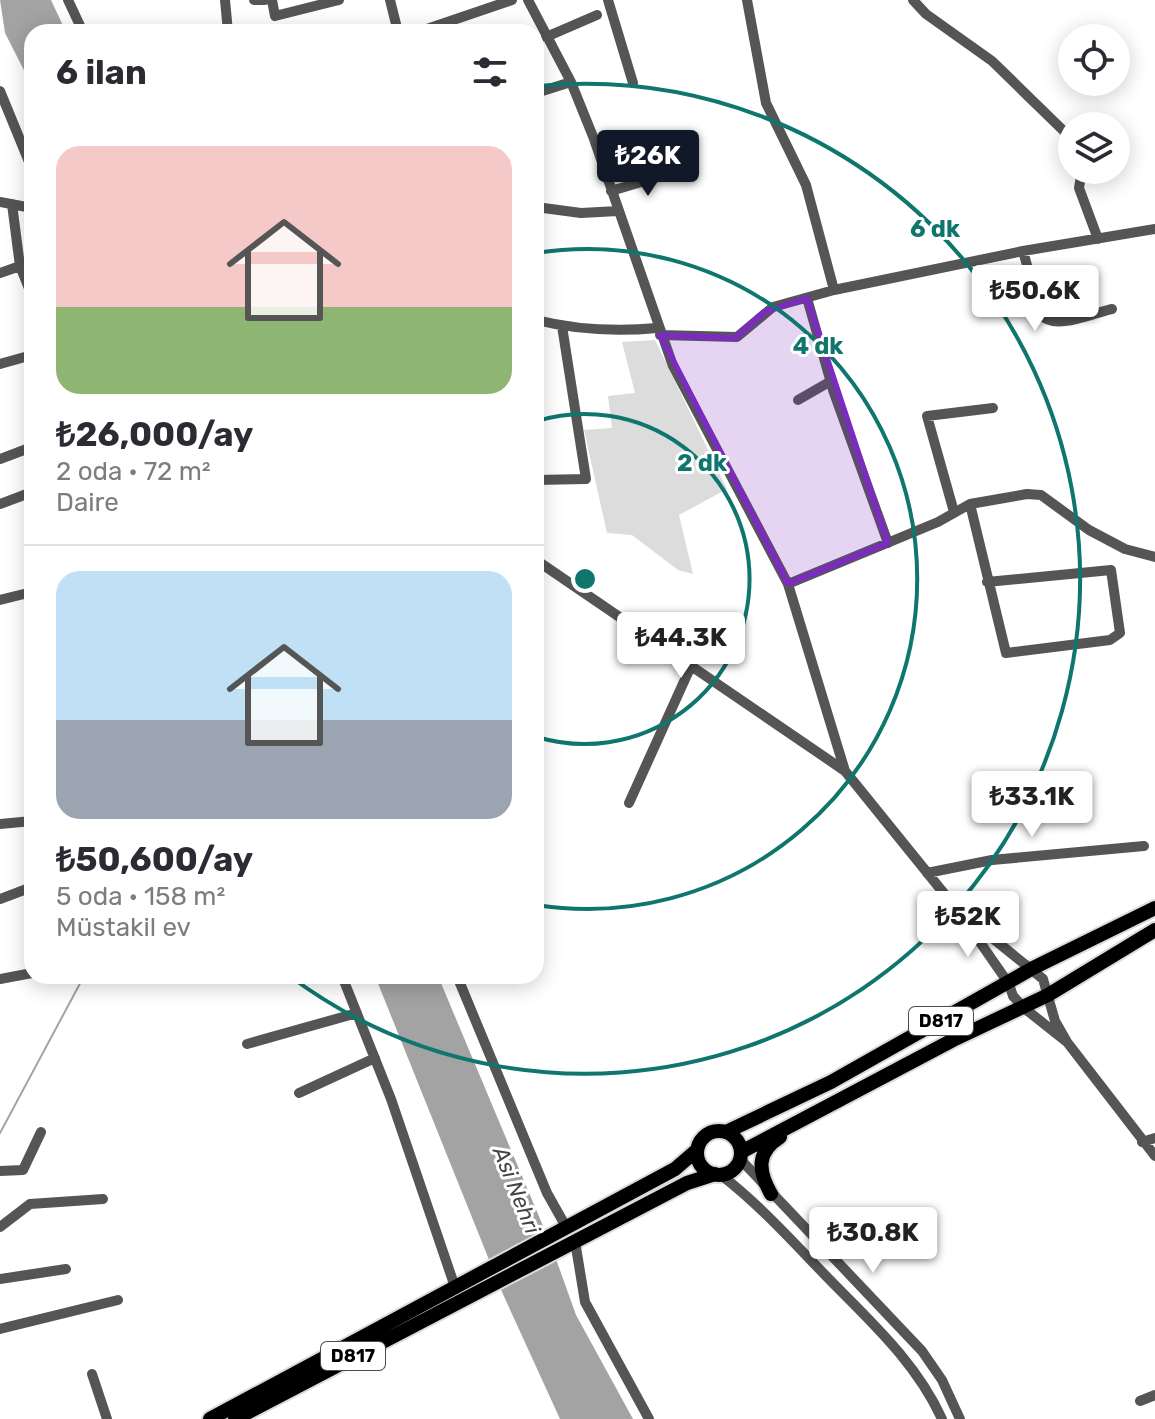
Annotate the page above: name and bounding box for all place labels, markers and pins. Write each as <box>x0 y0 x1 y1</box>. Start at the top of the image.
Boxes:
pin: ₺26K <box>601 130 695 198</box>
pin: ₺50.6K <box>970 265 1100 333</box>
centre of rings <box>571 565 599 593</box>
pin: ₺44.3K <box>616 612 746 680</box>
pin: ₺33.1K <box>967 771 1097 839</box>
pin: ₺52K <box>921 891 1015 959</box>
pin: ₺30.8K <box>808 1207 938 1275</box>

